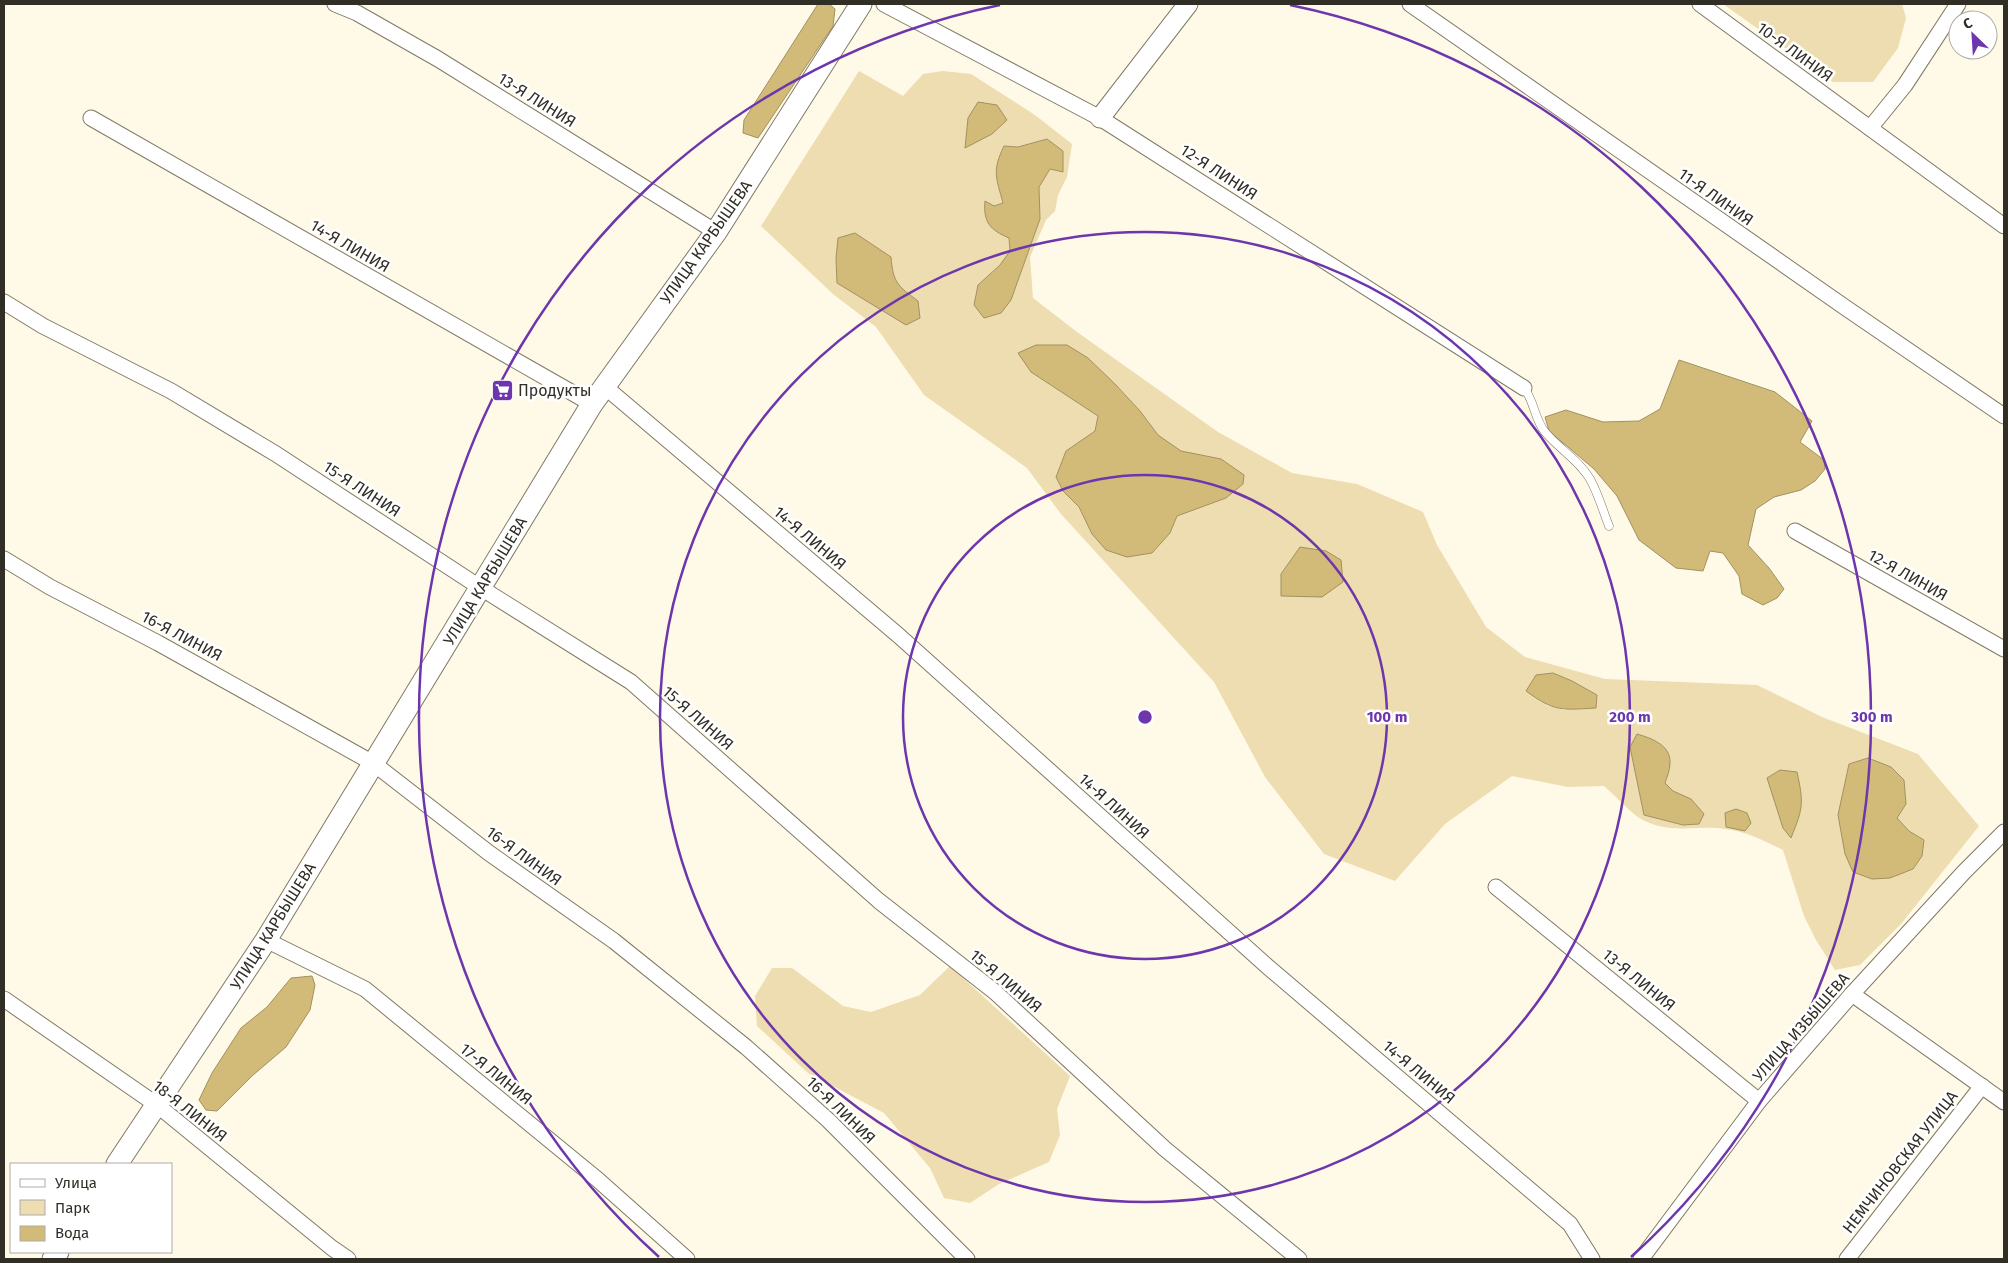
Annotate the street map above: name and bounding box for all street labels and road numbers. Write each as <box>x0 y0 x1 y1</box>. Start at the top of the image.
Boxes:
street label: 10-Я ЛИНИЯ <box>1753 18 1837 86</box>
street label: 13-Я ЛИНИЯ <box>495 69 579 131</box>
street label: 12-Я ЛИНИЯ <box>1177 140 1261 204</box>
street label: 11-Я ЛИНИЯ <box>1675 164 1757 230</box>
street label: УЛИЦА КАРБЫШЕВА <box>656 176 756 307</box>
street label: 14-Я ЛИНИЯ <box>307 216 393 276</box>
street label: 15-Я ЛИНИЯ <box>320 457 404 521</box>
street label: 14-Я ЛИНИЯ <box>770 502 850 574</box>
street label: УЛИЦА КАРБЫШЕВА <box>439 513 531 649</box>
street label: 12-Я ЛИНИЯ <box>1865 545 1951 605</box>
street label: 16-Я ЛИНИЯ <box>138 607 226 665</box>
street label: 15-Я ЛИНИЯ <box>659 682 737 754</box>
street label: 14-Я ЛИНИЯ <box>1075 769 1153 843</box>
street label: 16-Я ЛИНИЯ <box>483 822 565 890</box>
street label: УЛИЦА КАРБЫШЕВА <box>226 858 320 993</box>
street label: 15-Я ЛИНИЯ <box>966 945 1046 1017</box>
street label: 13-Я ЛИНИЯ <box>1599 945 1679 1015</box>
street label: УЛИЦА ИЗБЫШЕВА <box>1749 968 1854 1085</box>
street label: 14-Я ЛИНИЯ <box>1379 1036 1459 1108</box>
street label: 17-Я ЛИНИЯ <box>456 1039 536 1109</box>
street label: 16-Я ЛИНИЯ <box>803 1072 879 1148</box>
street label: 18-Я ЛИНИЯ <box>149 1076 231 1146</box>
street label: НЕМЧИНОВСКАЯ УЛИЦА <box>1839 1086 1962 1237</box>

